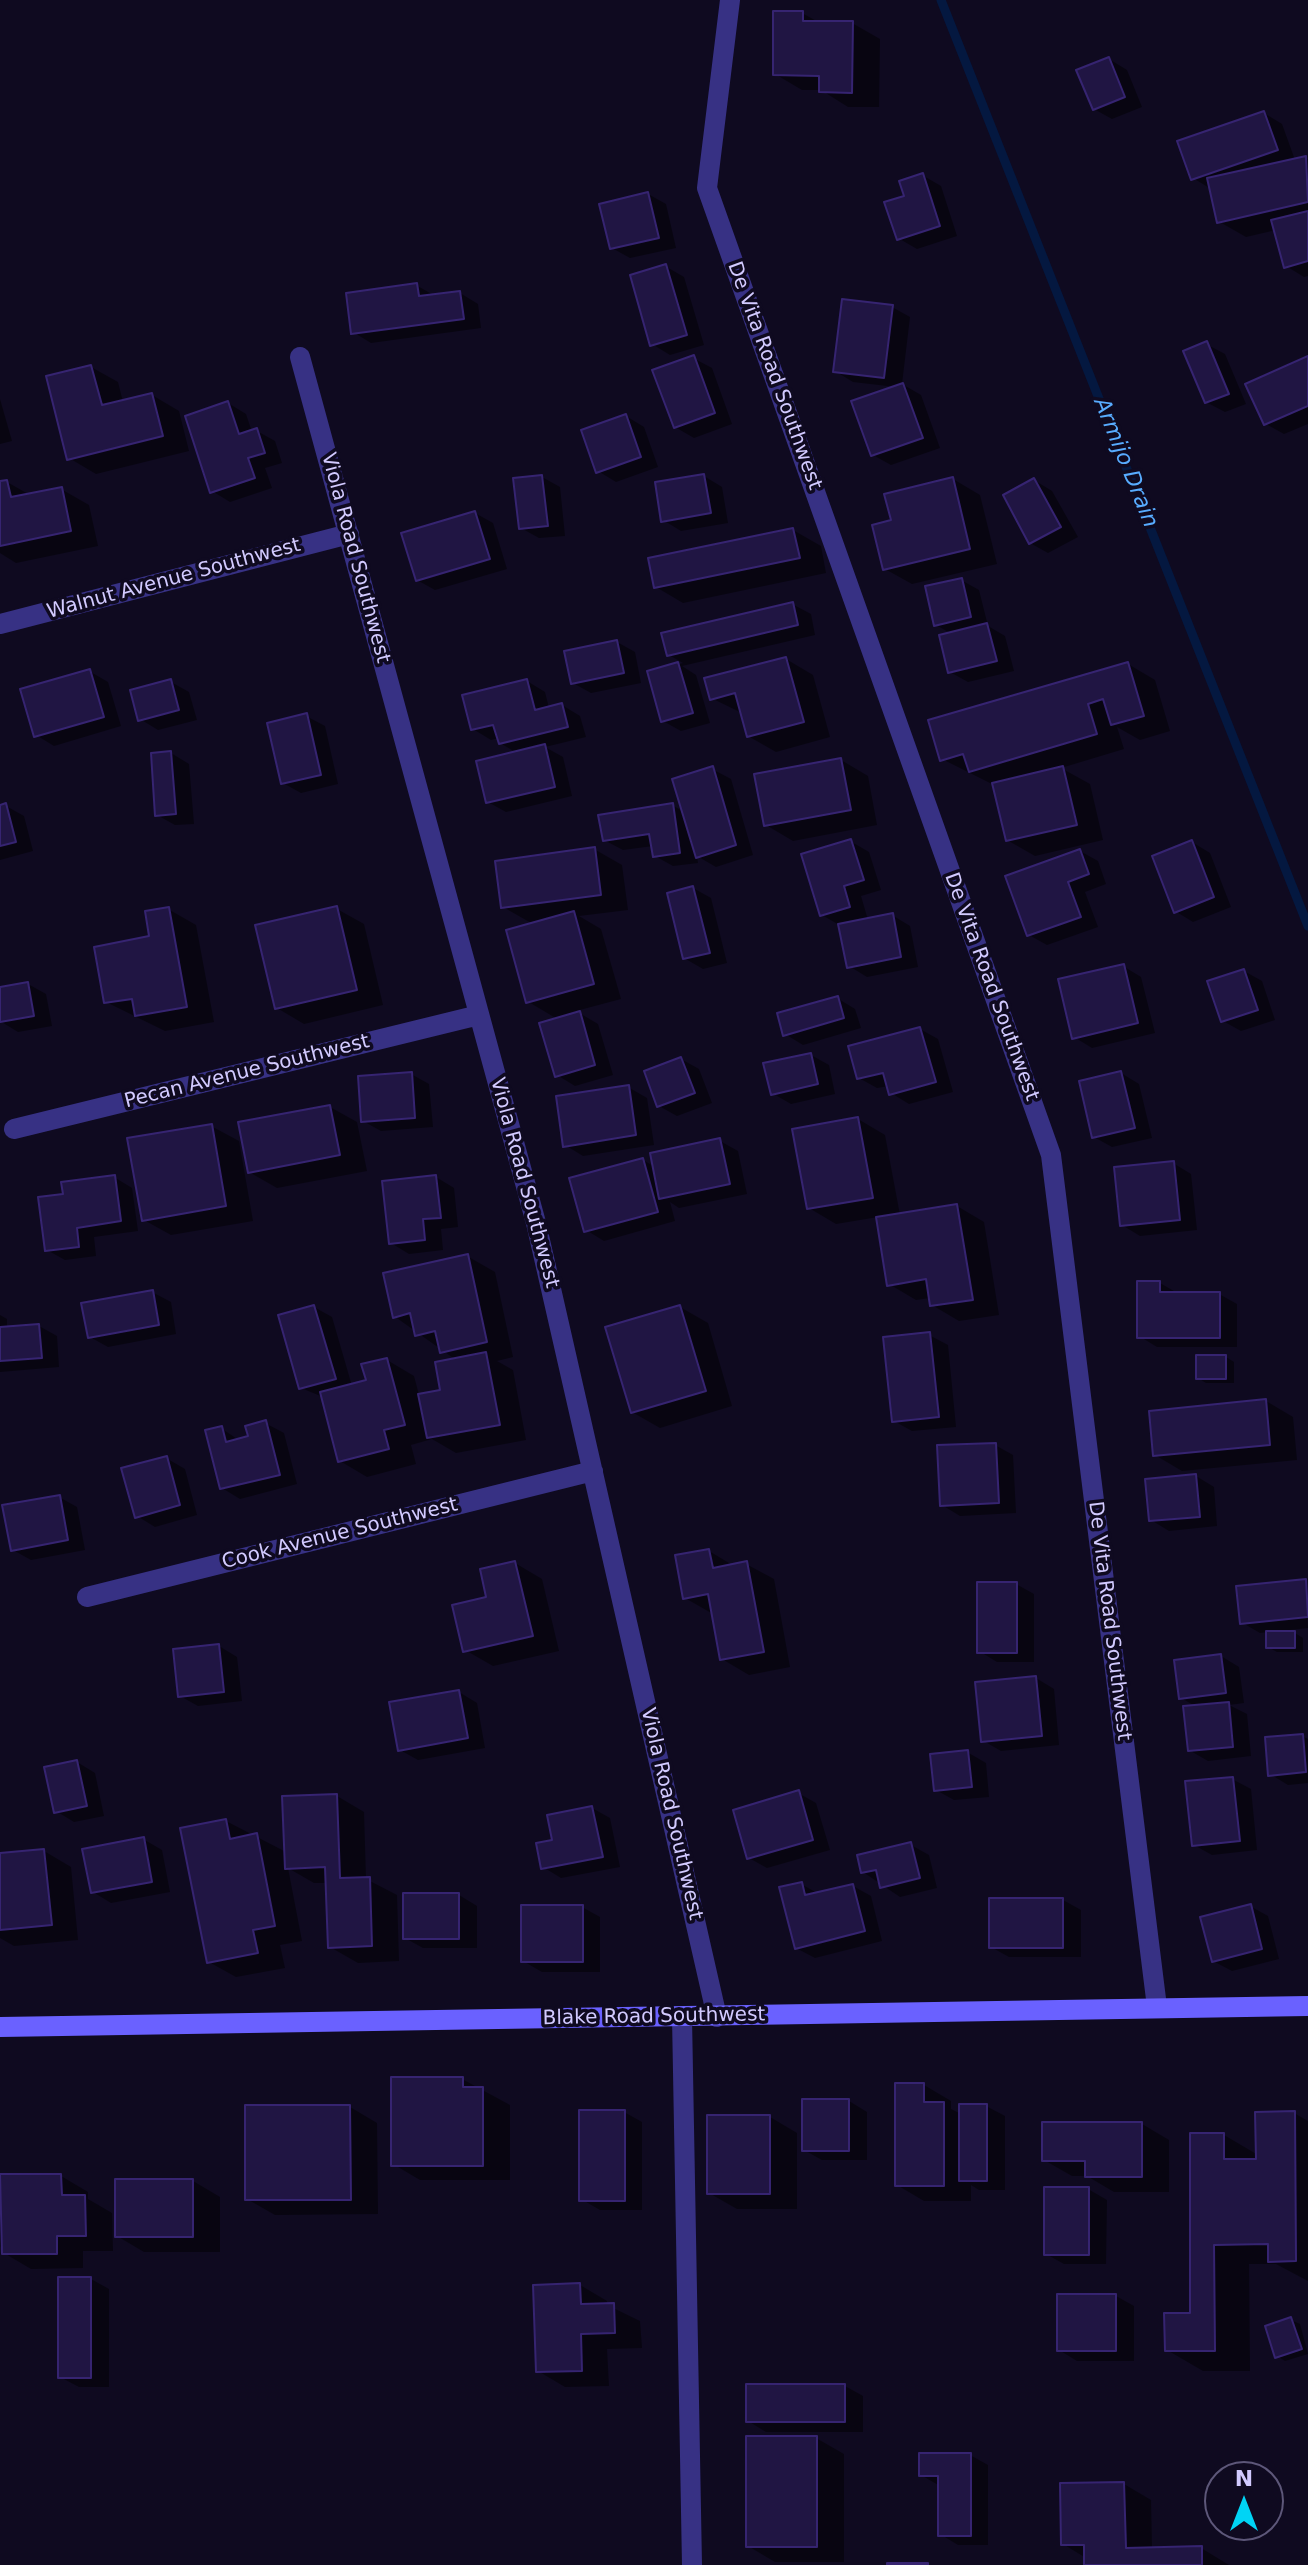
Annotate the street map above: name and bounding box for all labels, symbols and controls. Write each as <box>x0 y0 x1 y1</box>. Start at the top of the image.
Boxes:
street label: De Vita Road Southwest <box>722 259 826 493</box>
water label: Armijo Drain <box>1087 394 1163 532</box>
street label: Viola Road Southwest <box>315 450 395 666</box>
street label: Walnut Avenue Southwest <box>45 534 303 624</box>
street label: De Vita Road Southwest <box>939 870 1043 1104</box>
street label: Pecan Avenue Southwest <box>122 1030 372 1114</box>
street label: Viola Road Southwest <box>484 1075 564 1291</box>
street label: Cook Avenue Southwest <box>220 1493 460 1575</box>
street label: De Vita Road Southwest <box>1082 1500 1136 1742</box>
street label: Viola Road Southwest <box>635 1706 707 1922</box>
street label: Blake Road Southwest <box>542 2003 766 2031</box>
north arrow <box>1204 2461 1284 2541</box>
text: N <box>1235 2466 1253 2491</box>

